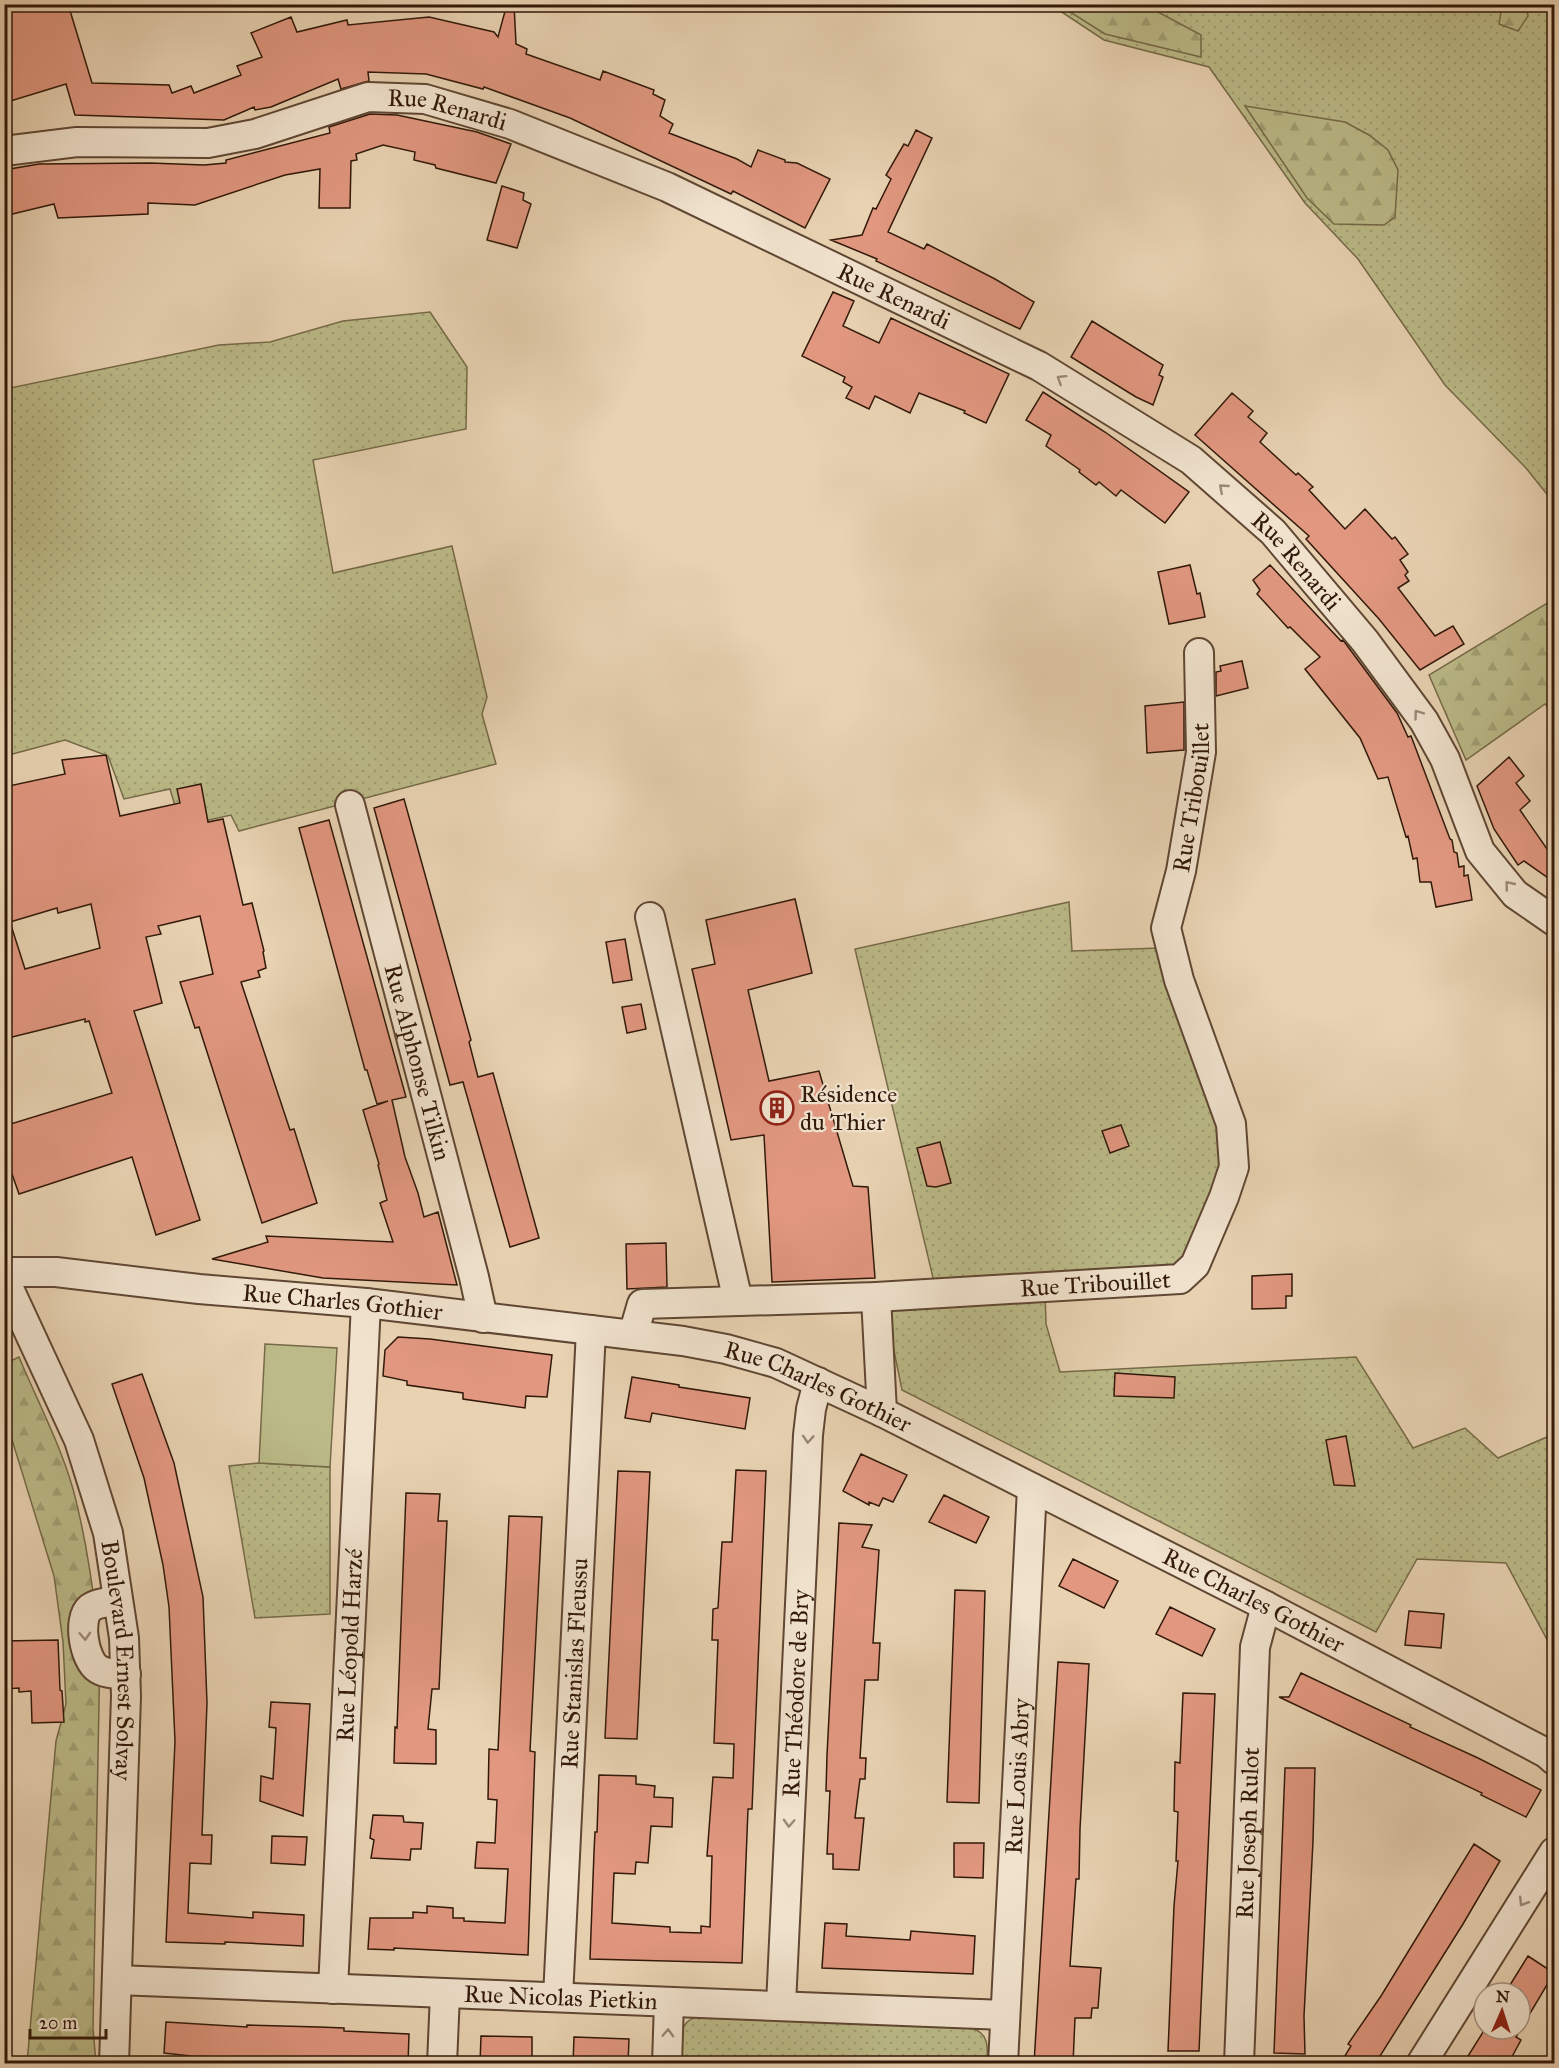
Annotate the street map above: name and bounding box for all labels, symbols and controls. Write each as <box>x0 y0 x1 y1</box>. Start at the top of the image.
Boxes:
street label: Rue Renardi <box>387 83 511 137</box>
street label: Rue Renardi <box>832 256 956 336</box>
one-way arrow <box>1057 375 1067 387</box>
one-way arrow <box>1219 484 1230 495</box>
street label: Rue Renardi <box>1245 505 1348 617</box>
one-way arrow <box>1414 710 1425 721</box>
street label: Rue Tribouillet <box>1166 722 1216 875</box>
one-way arrow <box>1505 881 1516 892</box>
street label: Rue Alphonse Tilkin <box>377 961 458 1164</box>
place label: Résidence du Thier <box>800 1079 897 1137</box>
building icon: Résidence du Thier <box>759 1090 795 1126</box>
street label: Rue Tribouillet <box>1019 1265 1172 1303</box>
street label: Rue Charles Gothier <box>241 1278 444 1327</box>
street label: Rue Charles Gothier <box>721 1334 917 1439</box>
one-way arrow <box>802 1435 815 1444</box>
street label: Boulevard Ernest Solvay <box>94 1538 141 1782</box>
street label: Rue Charles Gothier <box>1158 1541 1350 1660</box>
street label: Rue Léopold Harzé <box>330 1548 369 1743</box>
street label: Rue Stanislas Fleussu <box>554 1557 595 1770</box>
street label: Rue Théodore de Bry <box>776 1588 816 1798</box>
one-way arrow <box>78 1631 91 1640</box>
street label: Rue Louis Abry <box>999 1697 1036 1855</box>
street label: Rue Joseph Rulot <box>1230 1746 1266 1920</box>
one-way arrow <box>783 1818 796 1827</box>
one-way arrow <box>1520 1895 1531 1906</box>
street label: Rue Nicolas Pietkin <box>463 1979 658 2016</box>
north arrow <box>1472 1981 1532 2041</box>
text: N <box>1495 1987 1510 2006</box>
scale bar <box>30 2002 106 2040</box>
text: 20 m <box>39 2012 77 2034</box>
one-way arrow <box>661 2028 674 2037</box>

